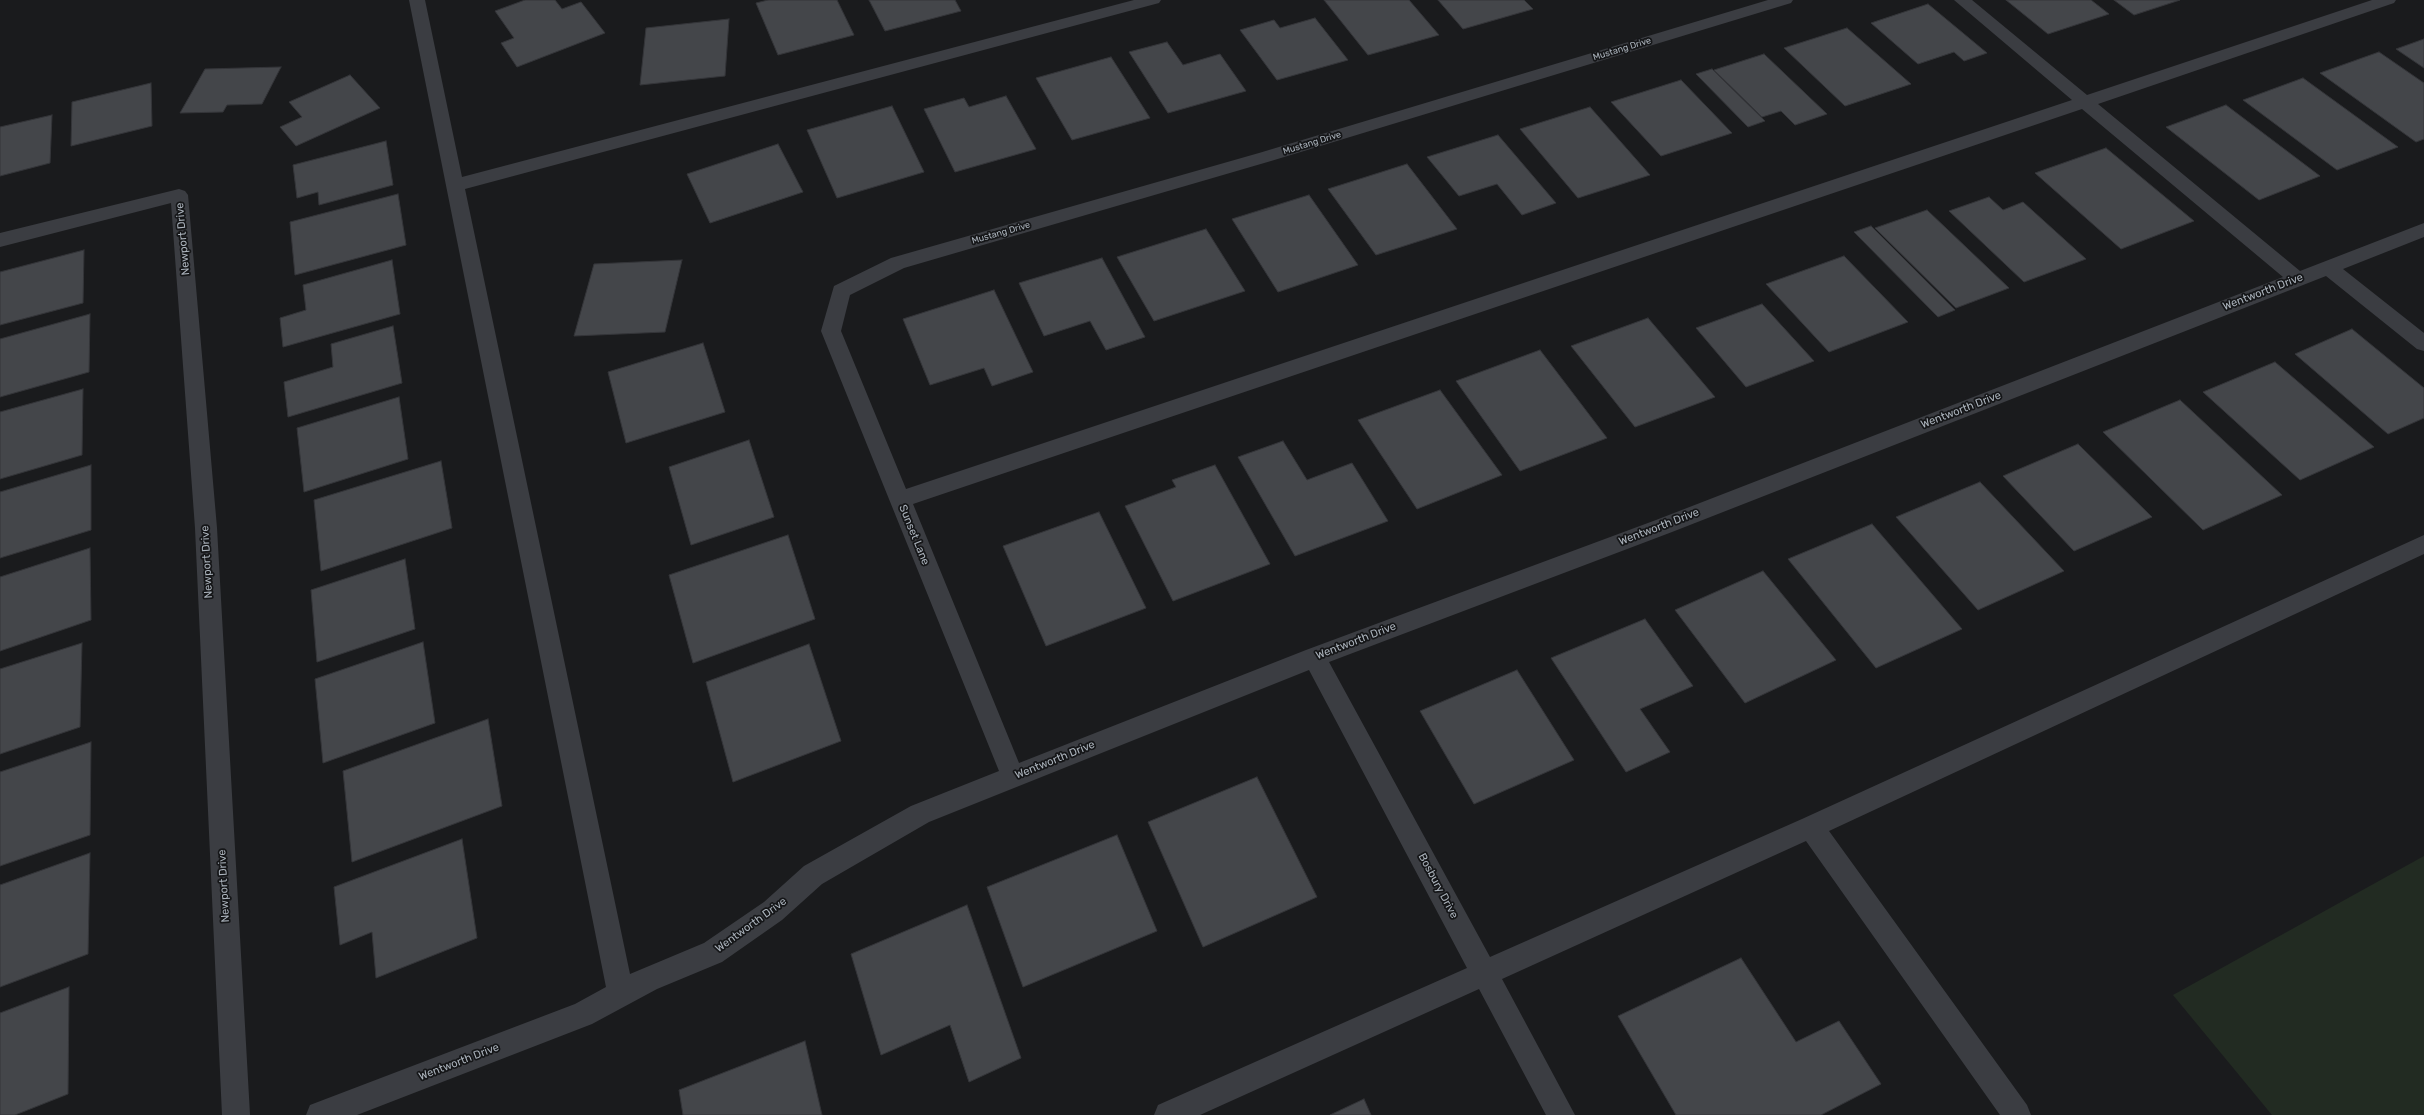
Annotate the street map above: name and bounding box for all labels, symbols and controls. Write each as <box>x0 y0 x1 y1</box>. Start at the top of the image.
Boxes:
street label: Mustang Drive <box>1592 35 1652 63</box>
street label: Mustang Drive <box>1282 129 1342 157</box>
street label: Newport Drive <box>173 202 193 276</box>
street label: Mustang Drive <box>971 219 1031 247</box>
street label: Wentworth Drive <box>2221 271 2305 313</box>
street label: Wentworth Drive <box>1919 389 2003 431</box>
street label: Sunset Lane <box>896 503 932 567</box>
street label: Wentworth Drive <box>1617 506 1701 548</box>
street label: Newport Drive <box>198 525 216 599</box>
street label: Wentworth Drive <box>1314 620 1398 662</box>
street label: Wentworth Drive <box>1013 738 1097 782</box>
street label: Newport Drive <box>215 849 233 923</box>
street label: Bosbury Drive <box>1415 851 1461 921</box>
street label: Wentworth Drive <box>713 895 789 955</box>
street label: Wentworth Drive <box>417 1041 501 1083</box>

